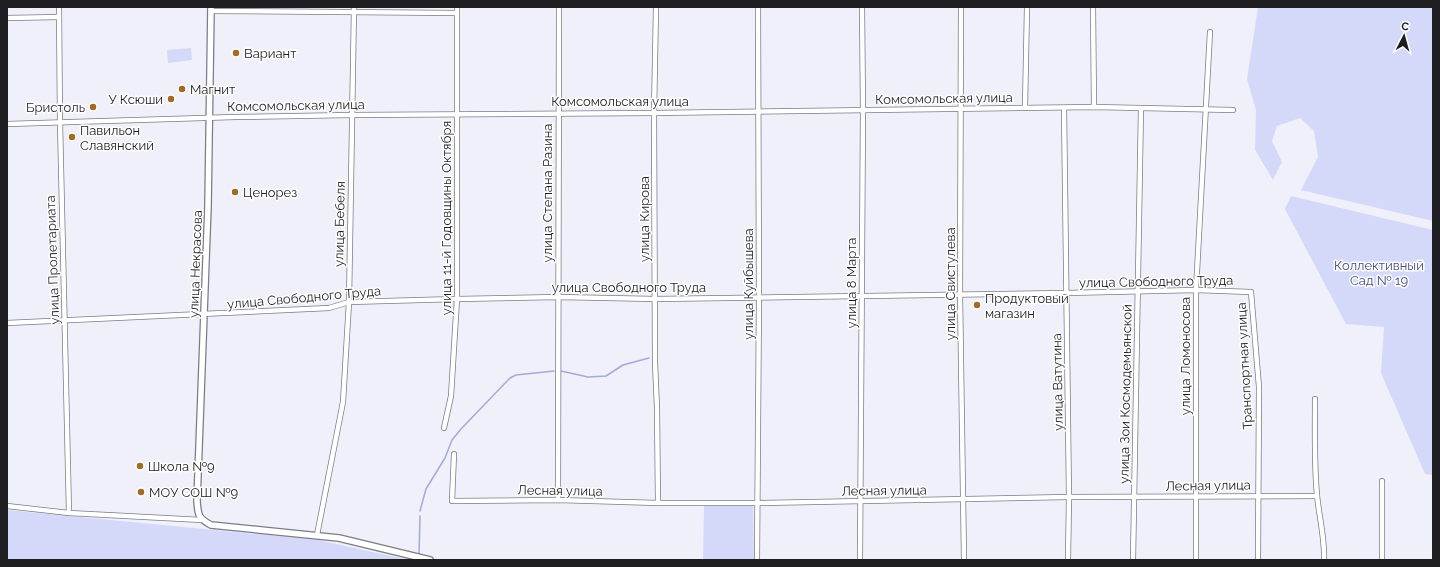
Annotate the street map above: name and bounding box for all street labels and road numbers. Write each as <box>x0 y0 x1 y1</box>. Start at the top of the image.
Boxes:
street label: Комсомольская улица <box>875 90 1013 107</box>
street label: Комсомольская улица <box>551 94 689 109</box>
street label: Комсомольская улица <box>227 97 365 114</box>
street label: улица 11-й Годовщины Октября <box>439 121 454 315</box>
street label: улица Степана Разина <box>540 124 555 262</box>
street label: улица Кирова <box>637 176 652 262</box>
street label: улица Бебеля <box>331 181 348 267</box>
street label: улица Пролетариата <box>43 195 62 325</box>
street label: улица Некрасова <box>186 210 205 318</box>
street label: улица Свистулева <box>943 227 958 341</box>
street label: улица Куйбышева <box>741 228 756 340</box>
street label: улица 8 Марта <box>844 238 859 328</box>
street label: улица Свободного Труда <box>1079 273 1233 290</box>
street label: улица Свободного Труда <box>552 280 706 295</box>
street label: улица Свободного Труда <box>227 283 382 312</box>
street label: улица Ломоносова <box>1178 297 1193 415</box>
street label: Транспортная улица <box>1234 302 1255 430</box>
street label: улица Зои Космодемьянской <box>1116 304 1135 484</box>
street label: улица Ватутина <box>1049 333 1066 431</box>
street label: Лесная улица <box>1165 477 1251 494</box>
street label: Лесная улица <box>517 482 603 499</box>
street label: Лесная улица <box>841 482 927 499</box>

